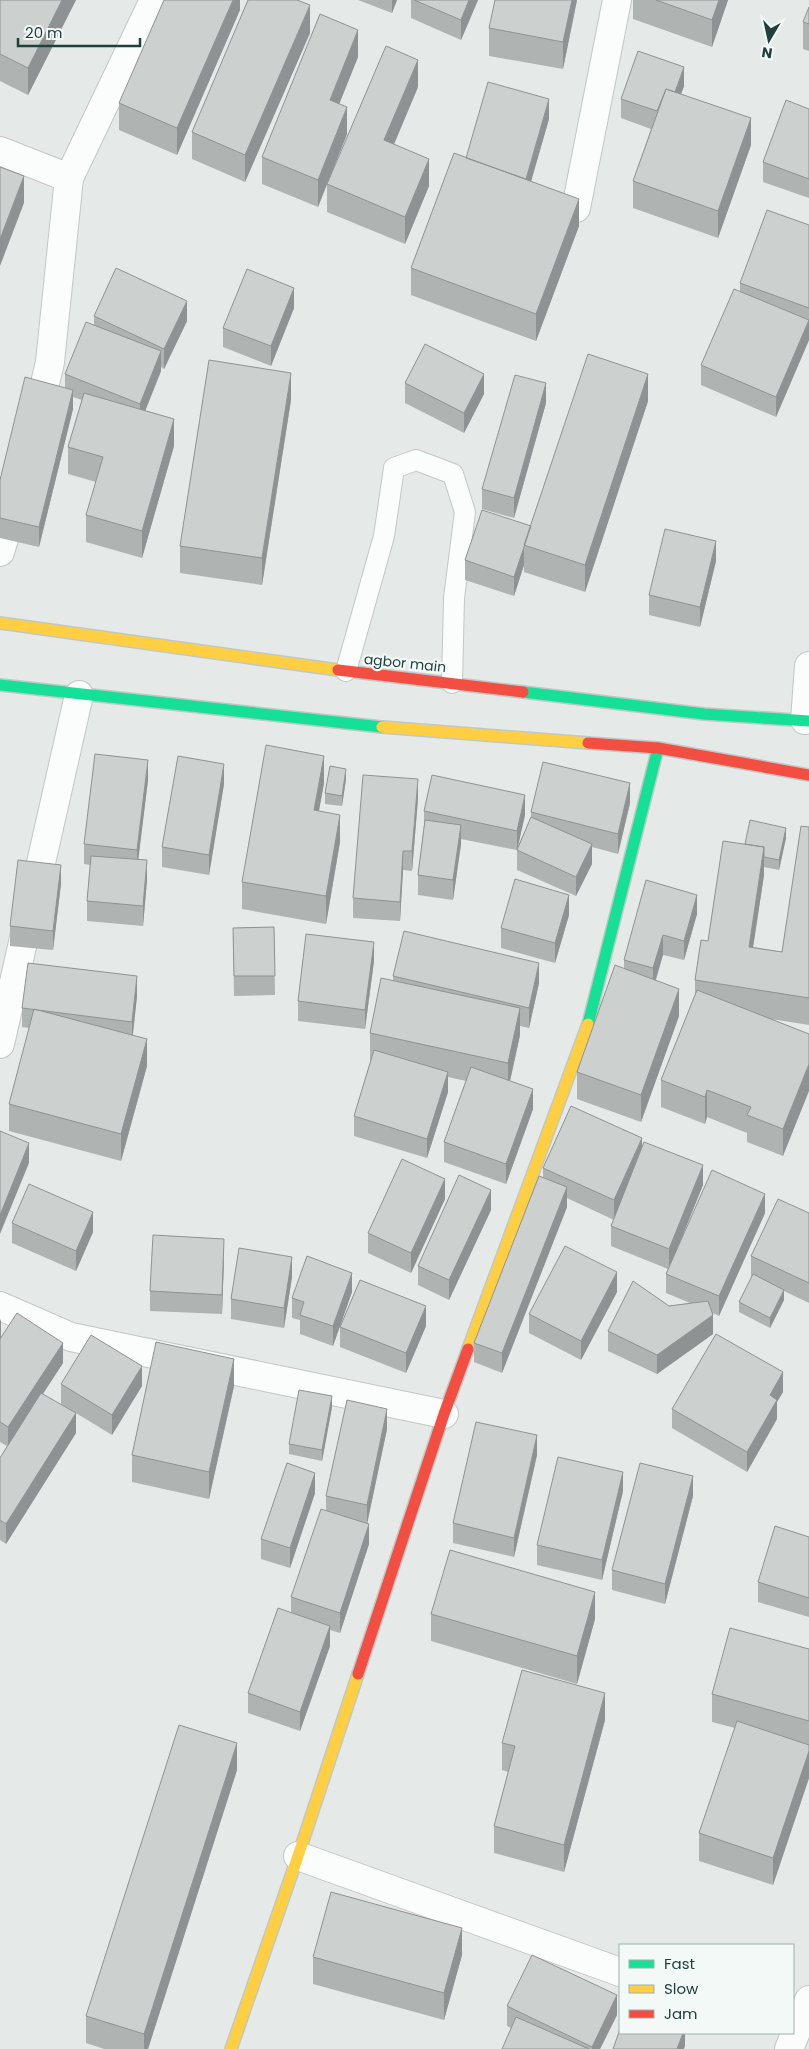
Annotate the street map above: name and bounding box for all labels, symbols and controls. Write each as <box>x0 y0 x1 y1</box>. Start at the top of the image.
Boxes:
scale bar <box>18 15 140 47</box>
north arrow <box>744 15 794 65</box>
text: 20 m <box>25 22 63 43</box>
text: N <box>760 42 774 64</box>
street label: agbor main <box>363 649 447 677</box>
legend <box>619 1944 794 2034</box>
text: Fast <box>664 1953 695 1974</box>
text: Slow <box>664 1978 699 1999</box>
text: Jam <box>664 2003 698 2024</box>

